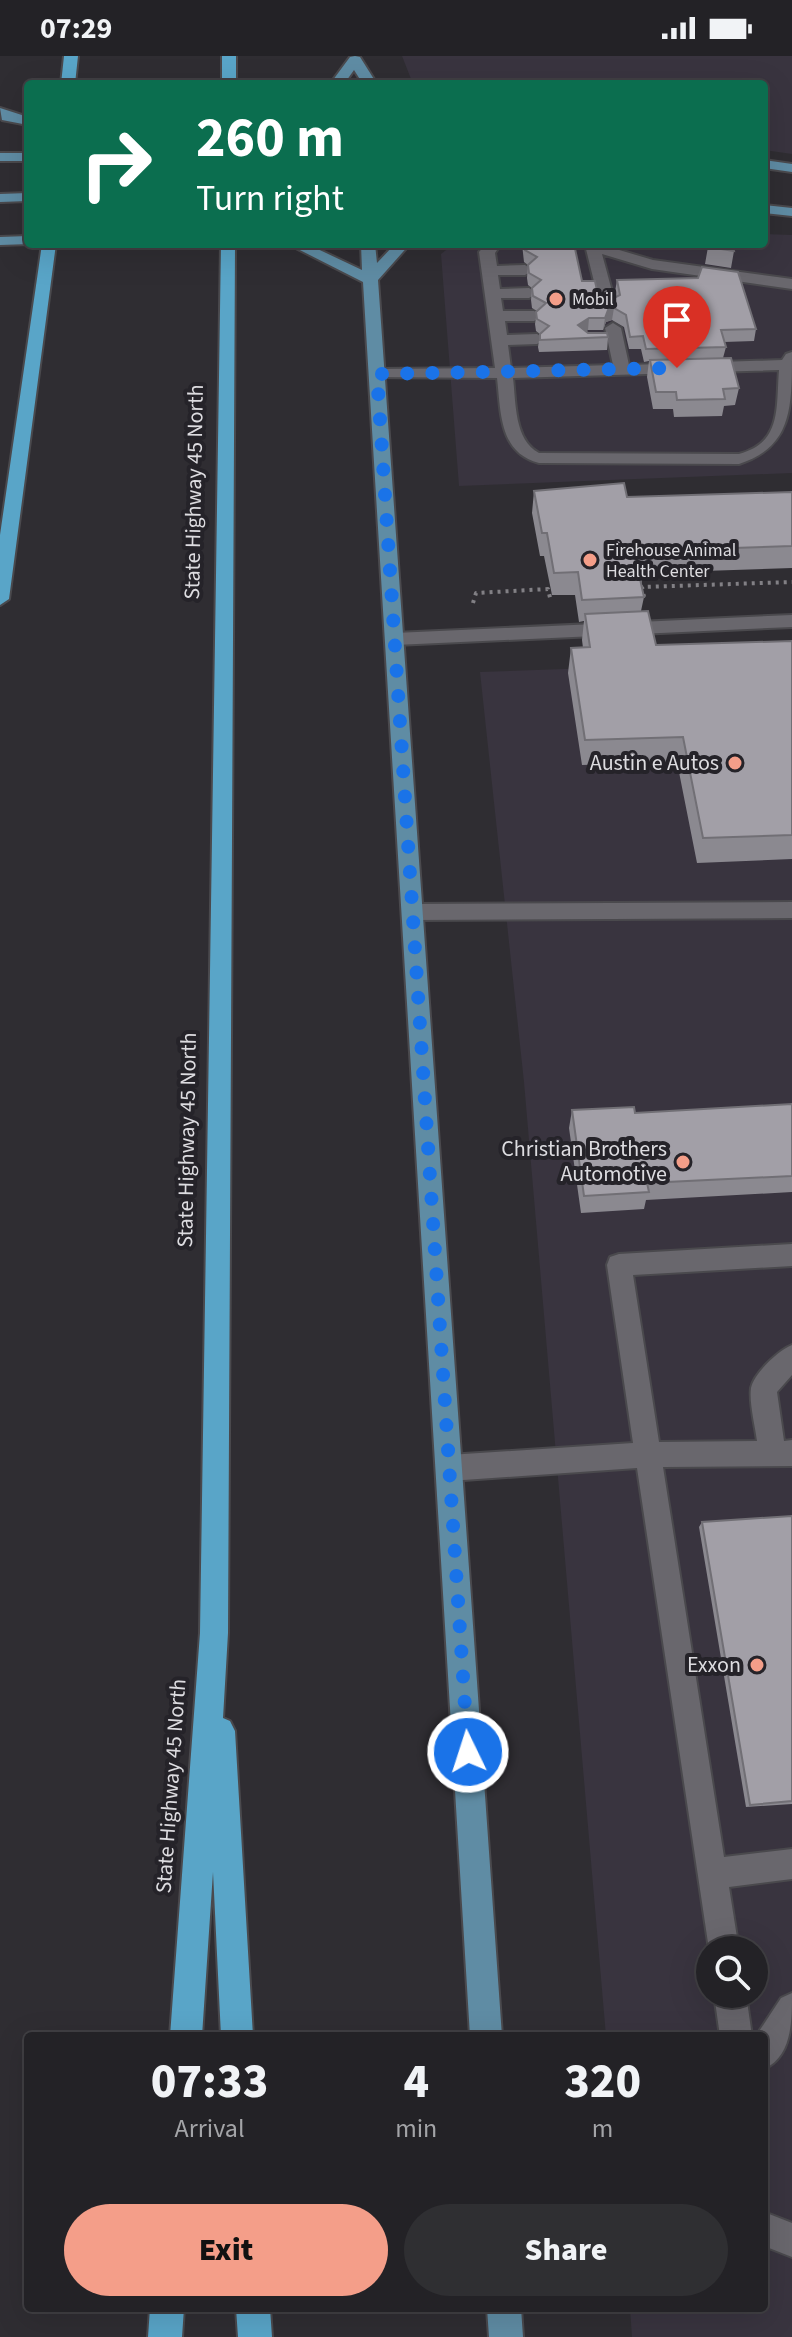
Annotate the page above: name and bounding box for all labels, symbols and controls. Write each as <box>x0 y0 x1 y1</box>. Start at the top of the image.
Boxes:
text: 07:29 <box>40 7 112 50</box>
text: 260 m <box>196 99 344 178</box>
icon: right <box>64 112 168 216</box>
text: Turn right <box>196 173 344 224</box>
pin <box>643 286 711 368</box>
place label: Mobil <box>572 287 614 312</box>
marker: Mobil <box>547 290 565 308</box>
icon: arrive <box>655 298 699 342</box>
street label: State Highway 45 North <box>176 384 212 600</box>
place label: Firehouse Animal Health Center <box>606 538 736 584</box>
marker: Firehouse Animal Health Center <box>581 551 599 569</box>
place label: Austin e Autos <box>590 747 719 779</box>
marker: Austin e Autos <box>726 754 744 772</box>
street label: State Highway 45 North <box>169 1032 205 1248</box>
place label: Christian Brothers Automotive <box>501 1133 667 1190</box>
marker: Christian Brothers Automotive <box>674 1153 692 1171</box>
place label: Exxon <box>687 1649 741 1681</box>
marker: Exxon <box>748 1656 766 1674</box>
street label: State Highway 45 North <box>148 1678 194 1894</box>
position arrow <box>426 1710 510 1794</box>
map controls <box>696 1936 768 2008</box>
button: search <box>696 1936 768 2008</box>
text: 07:33 <box>151 2048 268 2116</box>
text: 4 <box>403 2048 429 2116</box>
text: 320 <box>564 2048 641 2116</box>
text: Arrival <box>175 2110 245 2147</box>
text: min <box>395 2110 437 2147</box>
text: m <box>592 2110 613 2147</box>
button: Exit <box>64 2204 388 2296</box>
button: Share <box>404 2204 728 2296</box>

